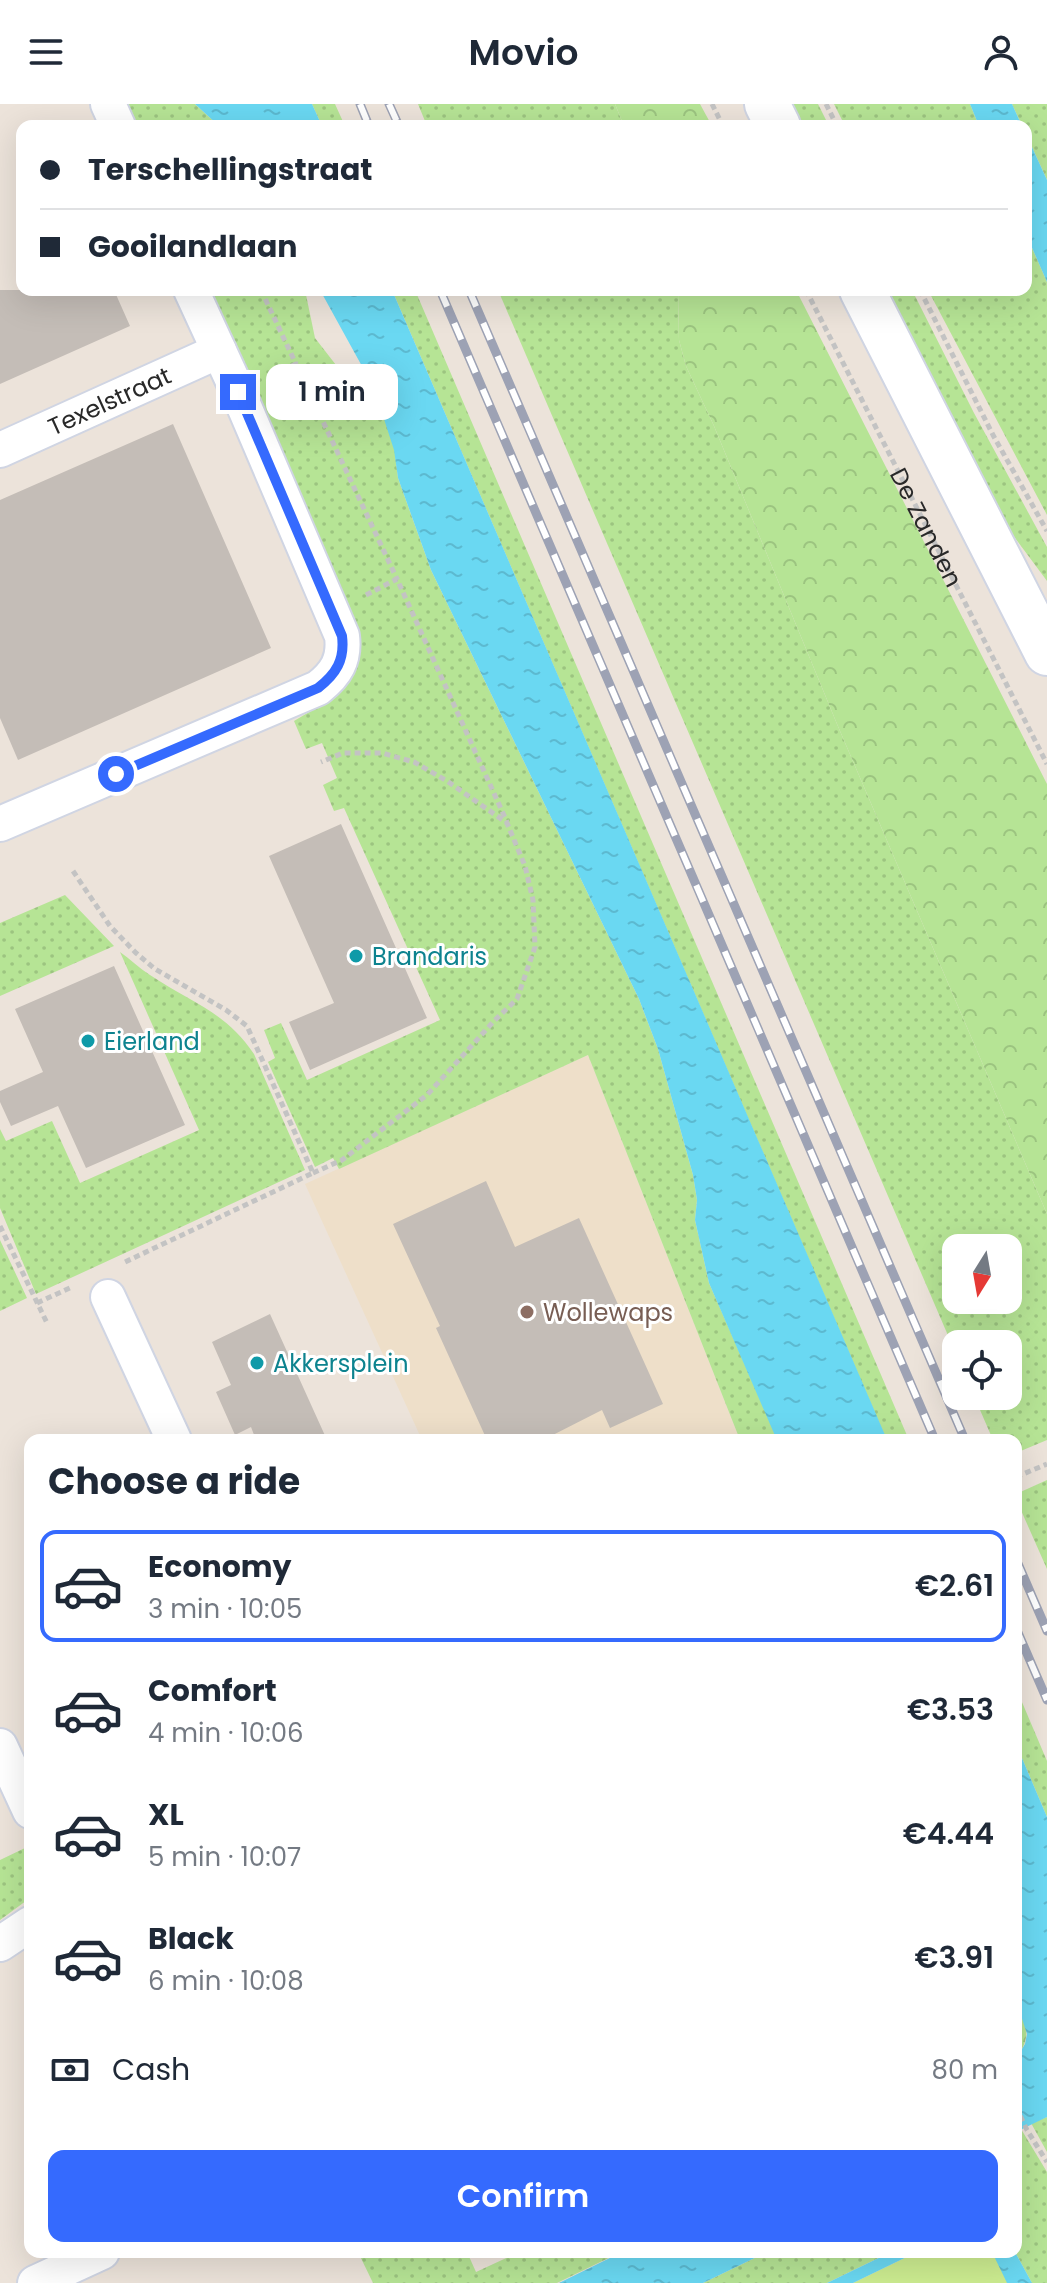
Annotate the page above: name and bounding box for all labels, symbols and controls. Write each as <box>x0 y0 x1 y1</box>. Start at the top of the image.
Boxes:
text: Movio <box>469 27 578 78</box>
icon: menu <box>24 30 68 74</box>
icon: person <box>979 30 1023 74</box>
text: Terschellingstraat <box>88 148 372 191</box>
text: Gooilandlaan <box>88 225 298 268</box>
street label: Texelstraat <box>43 358 176 443</box>
callout: 1 min <box>266 364 398 420</box>
route end <box>220 374 256 410</box>
text: 1 min <box>298 374 366 410</box>
street label: De Zanden <box>883 462 971 592</box>
route start <box>98 756 134 792</box>
place label: Brandaris <box>372 940 487 973</box>
marker: Brandaris <box>347 947 365 965</box>
place label: Eierland <box>104 1025 200 1058</box>
marker: Eierland <box>79 1032 97 1050</box>
north arrow <box>942 1234 1022 1314</box>
map controls <box>942 1234 1022 1410</box>
place label: Wollewaps <box>543 1296 673 1329</box>
marker: Wollewaps <box>518 1303 536 1321</box>
button: locate <box>942 1330 1022 1410</box>
place label: Akkersplein <box>273 1347 409 1380</box>
marker: Akkersplein <box>248 1354 266 1372</box>
text: Choose a ride <box>48 1456 300 1507</box>
text: Economy <box>148 1545 292 1588</box>
icon: car <box>52 1550 124 1622</box>
text: €2.61 <box>915 1564 994 1607</box>
text: 3 min · 10:05 <box>148 1591 302 1627</box>
text: Comfort <box>148 1669 277 1712</box>
icon: car <box>52 1674 124 1746</box>
text: €3.53 <box>907 1688 994 1731</box>
text: 4 min · 10:06 <box>148 1715 304 1751</box>
text: XL <box>148 1793 184 1836</box>
icon: car <box>52 1798 124 1870</box>
text: €4.44 <box>903 1812 994 1855</box>
text: 5 min · 10:07 <box>148 1839 301 1875</box>
text: Black <box>148 1917 234 1960</box>
icon: car <box>52 1922 124 1994</box>
text: €3.91 <box>915 1936 994 1979</box>
text: 6 min · 10:08 <box>148 1963 304 1999</box>
icon: cash <box>48 2048 92 2092</box>
text: Cash <box>112 2048 190 2091</box>
text: 80 m <box>932 2052 998 2088</box>
button: Confirm <box>48 2150 998 2242</box>

